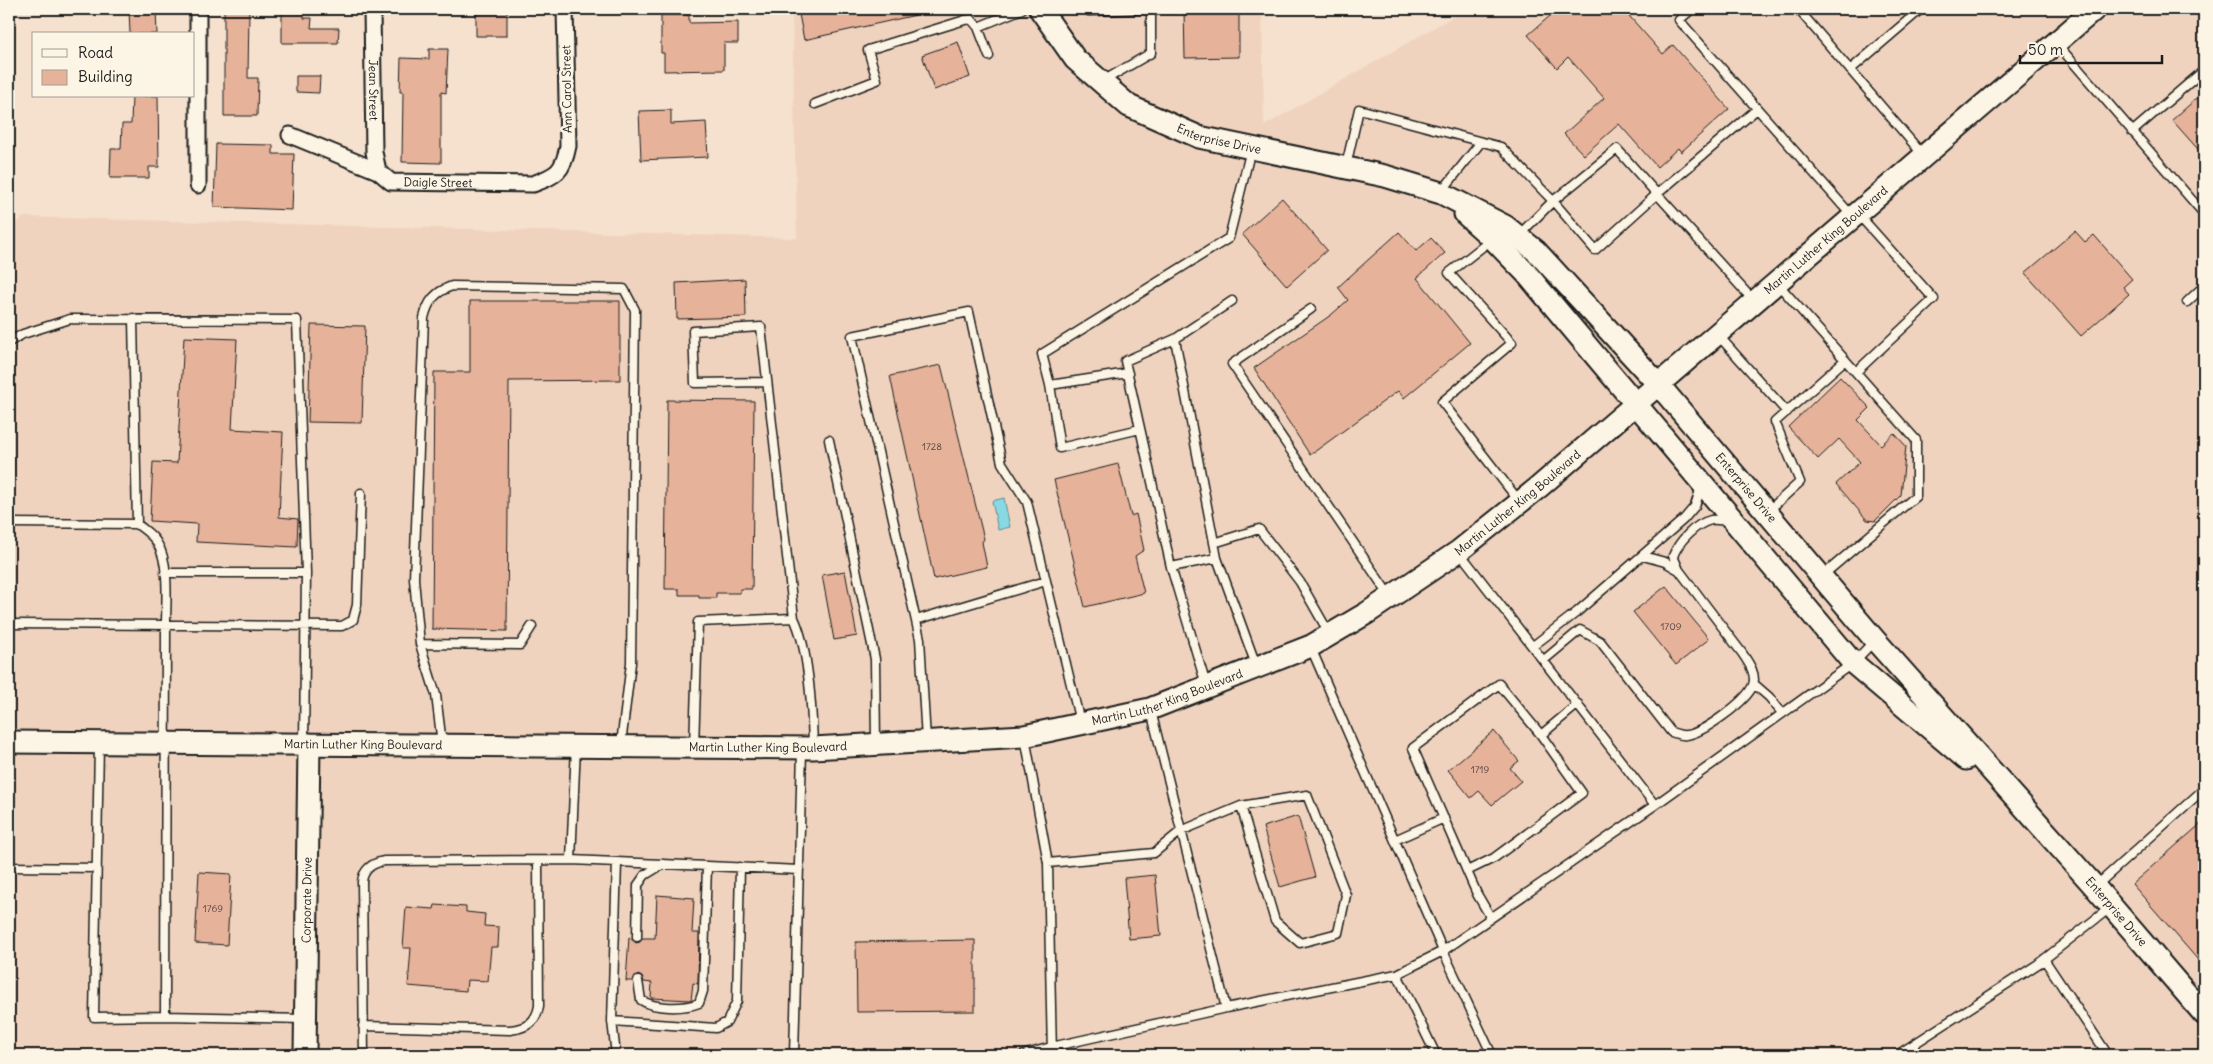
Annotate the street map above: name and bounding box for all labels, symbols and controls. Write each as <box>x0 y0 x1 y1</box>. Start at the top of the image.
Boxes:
legend <box>32 32 195 98</box>
scale bar <box>2020 32 2163 64</box>
text: 50 m <box>2028 40 2063 59</box>
text: Road <box>78 43 113 62</box>
street label: Ann Carol Street <box>558 45 575 133</box>
street label: Jean Street <box>366 59 382 121</box>
text: Building <box>78 67 133 86</box>
street label: Enterprise Drive <box>1175 120 1263 157</box>
street label: Daigle Street <box>403 174 472 190</box>
street label: Martin Luther King Boulevard <box>1761 183 1891 297</box>
house number: 1728 <box>922 440 942 453</box>
street label: Martin Luther King Boulevard <box>1451 447 1584 559</box>
street label: Enterprise Drive <box>1712 449 1780 525</box>
house number: 1709 <box>1660 620 1682 633</box>
street label: Martin Luther King Boulevard <box>1090 665 1245 728</box>
street label: Martin Luther King Boulevard <box>284 736 442 752</box>
street label: Martin Luther King Boulevard <box>689 738 848 755</box>
house number: 1719 <box>1471 763 1490 776</box>
street label: Corporate Drive <box>298 857 315 943</box>
street label: Enterprise Drive <box>2083 874 2151 949</box>
house number: 1769 <box>203 902 223 915</box>

